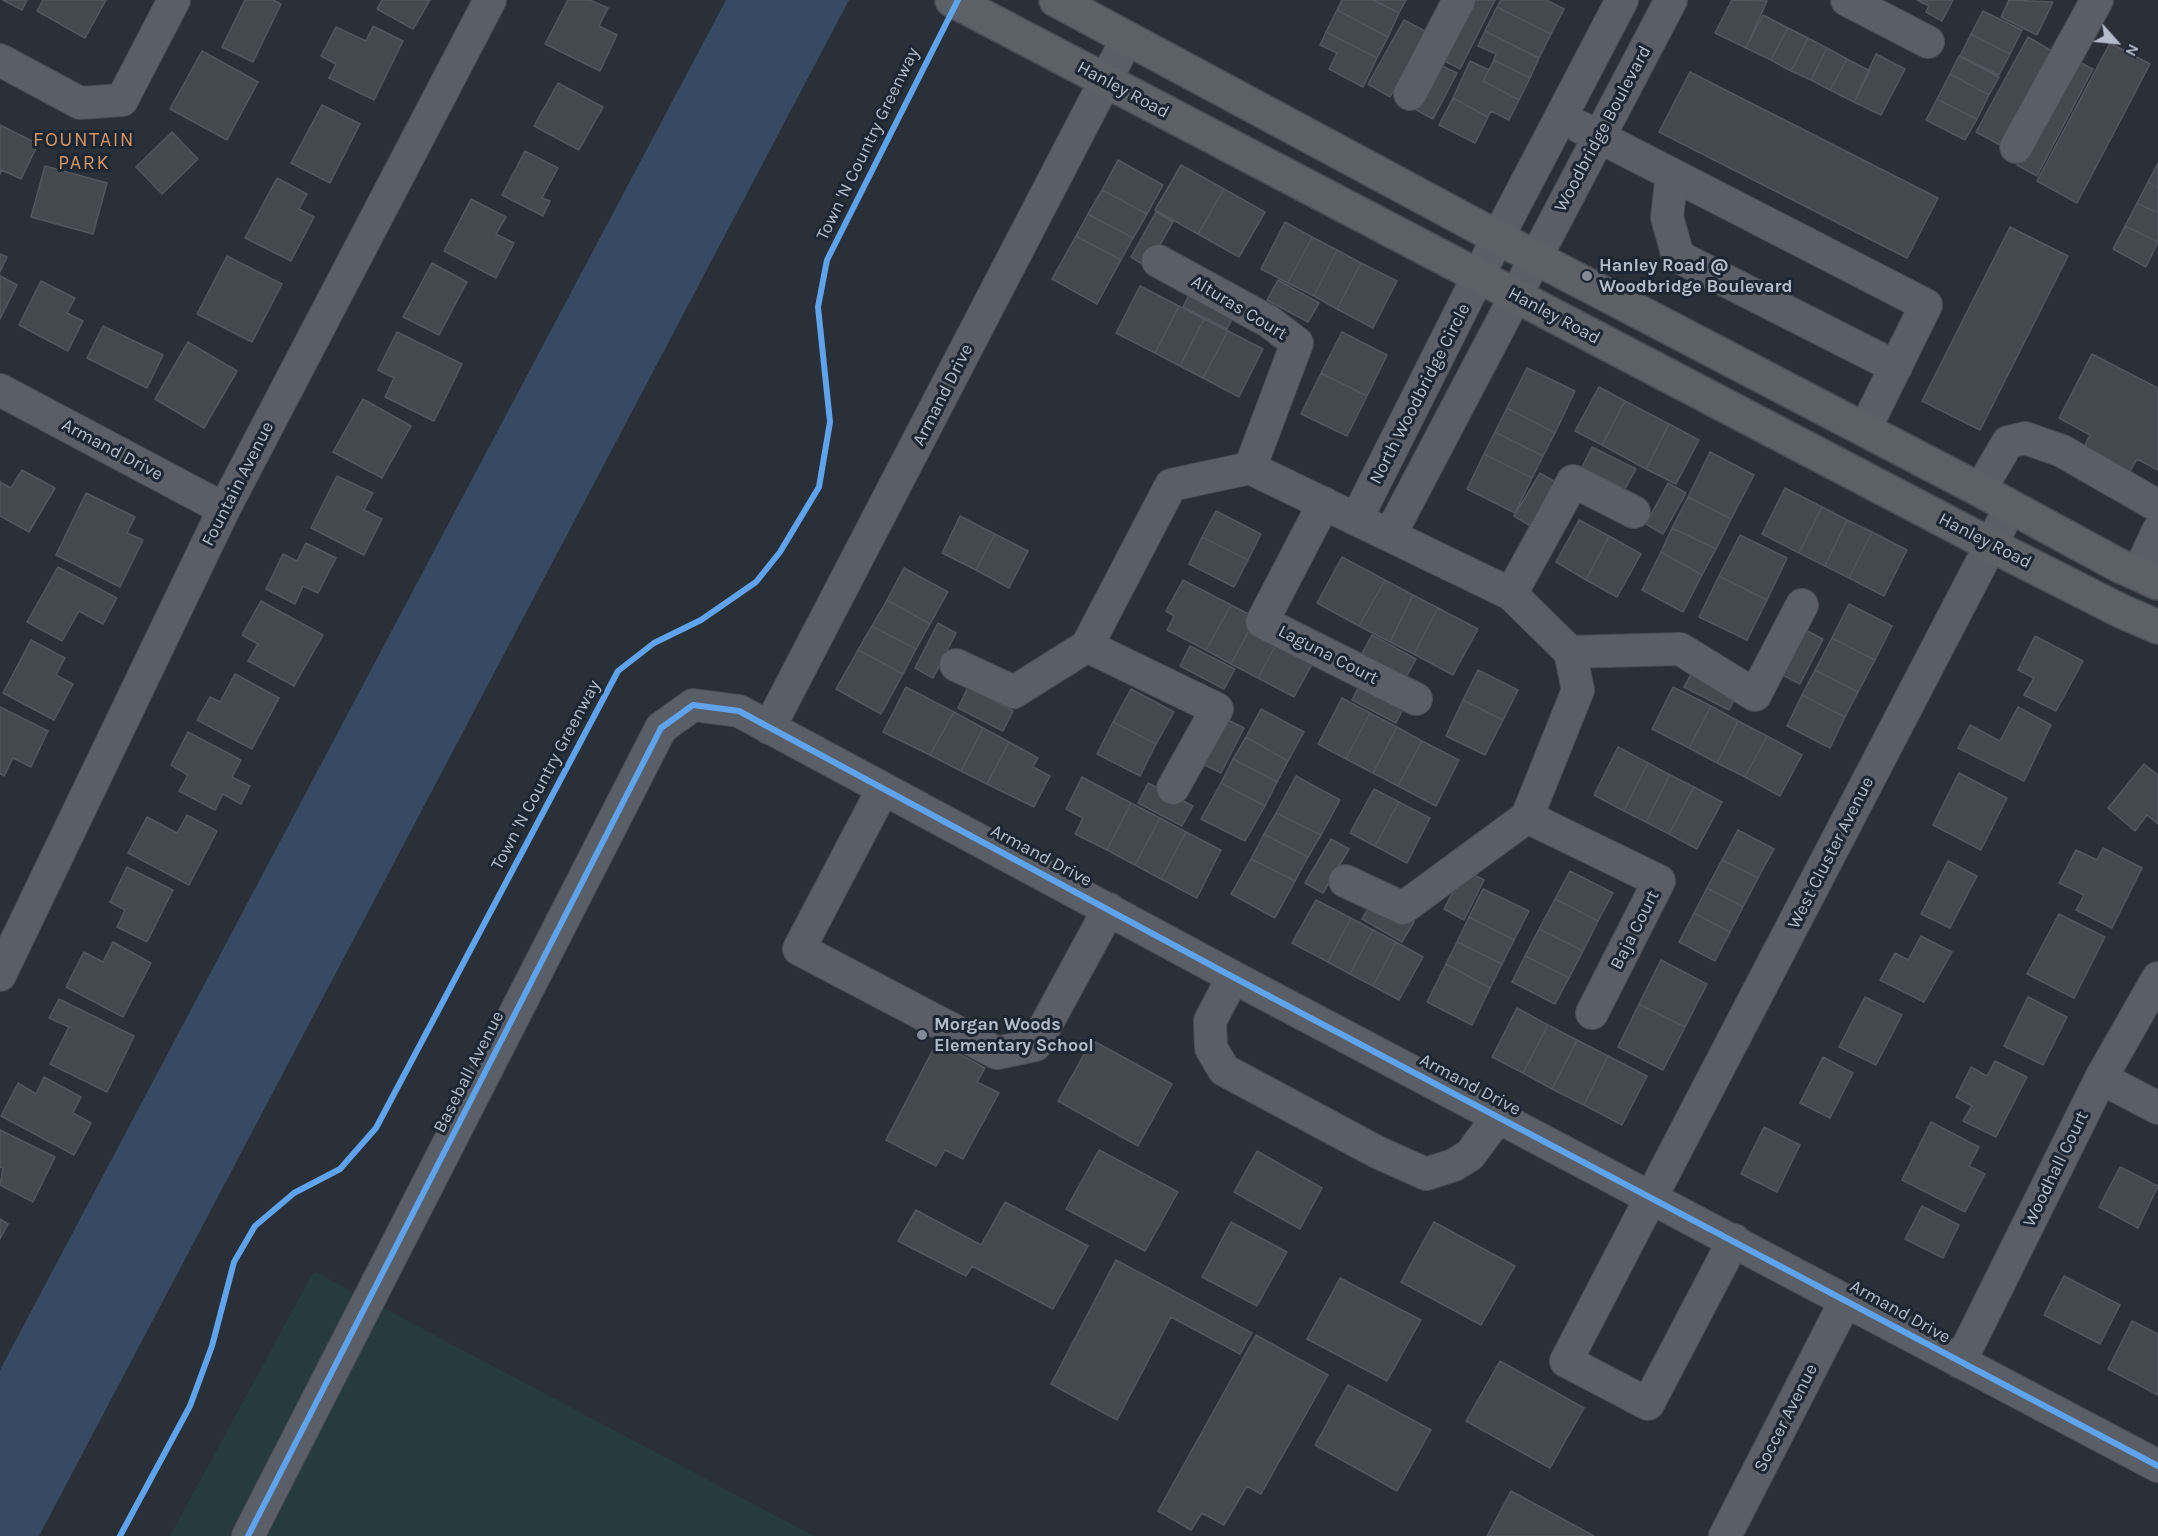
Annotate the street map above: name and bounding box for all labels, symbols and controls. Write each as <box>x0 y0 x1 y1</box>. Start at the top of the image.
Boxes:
north arrow <box>2086 12 2146 72</box>
text: N <box>2121 41 2144 60</box>
street label: Woodbridge Boulevard <box>1550 42 1656 216</box>
street label: Town 'N Country Greenway <box>812 44 924 244</box>
street label: Hanley Road <box>1073 57 1173 123</box>
district label: FOUNTAIN PARK <box>33 128 135 175</box>
place label: Hanley Road @ Woodbridge Boulevard <box>1599 255 1793 298</box>
marker: Hanley Road @ Woodbridge Boulevard <box>1580 269 1594 283</box>
street label: Alturas Court <box>1187 271 1291 345</box>
street label: Hanley Road <box>1504 283 1604 349</box>
street label: North Woodbridge Circle <box>1365 300 1475 488</box>
street label: Armand Drive <box>908 340 978 450</box>
street label: Armand Drive <box>58 414 166 486</box>
street label: Fountain Avenue <box>197 418 279 550</box>
street label: Hanley Road <box>1935 508 2035 574</box>
street label: Laguna Court <box>1274 621 1382 689</box>
street label: Town 'N Country Greenway <box>487 676 605 874</box>
street label: West Cluster Avenue <box>1783 773 1879 933</box>
street label: Armand Drive <box>987 820 1095 892</box>
street label: Baja Court <box>1606 887 1664 973</box>
street label: Baseball Avenue <box>429 1007 509 1137</box>
place label: Morgan Woods Elementary School <box>934 1014 1094 1056</box>
marker: Morgan Woods Elementary School <box>915 1028 929 1042</box>
street label: Armand Drive <box>1416 1049 1524 1121</box>
street label: Woodhall Court <box>2019 1108 2093 1230</box>
street label: Armand Drive <box>1846 1276 1954 1348</box>
street label: Soccer Avenue <box>1749 1360 1823 1476</box>

